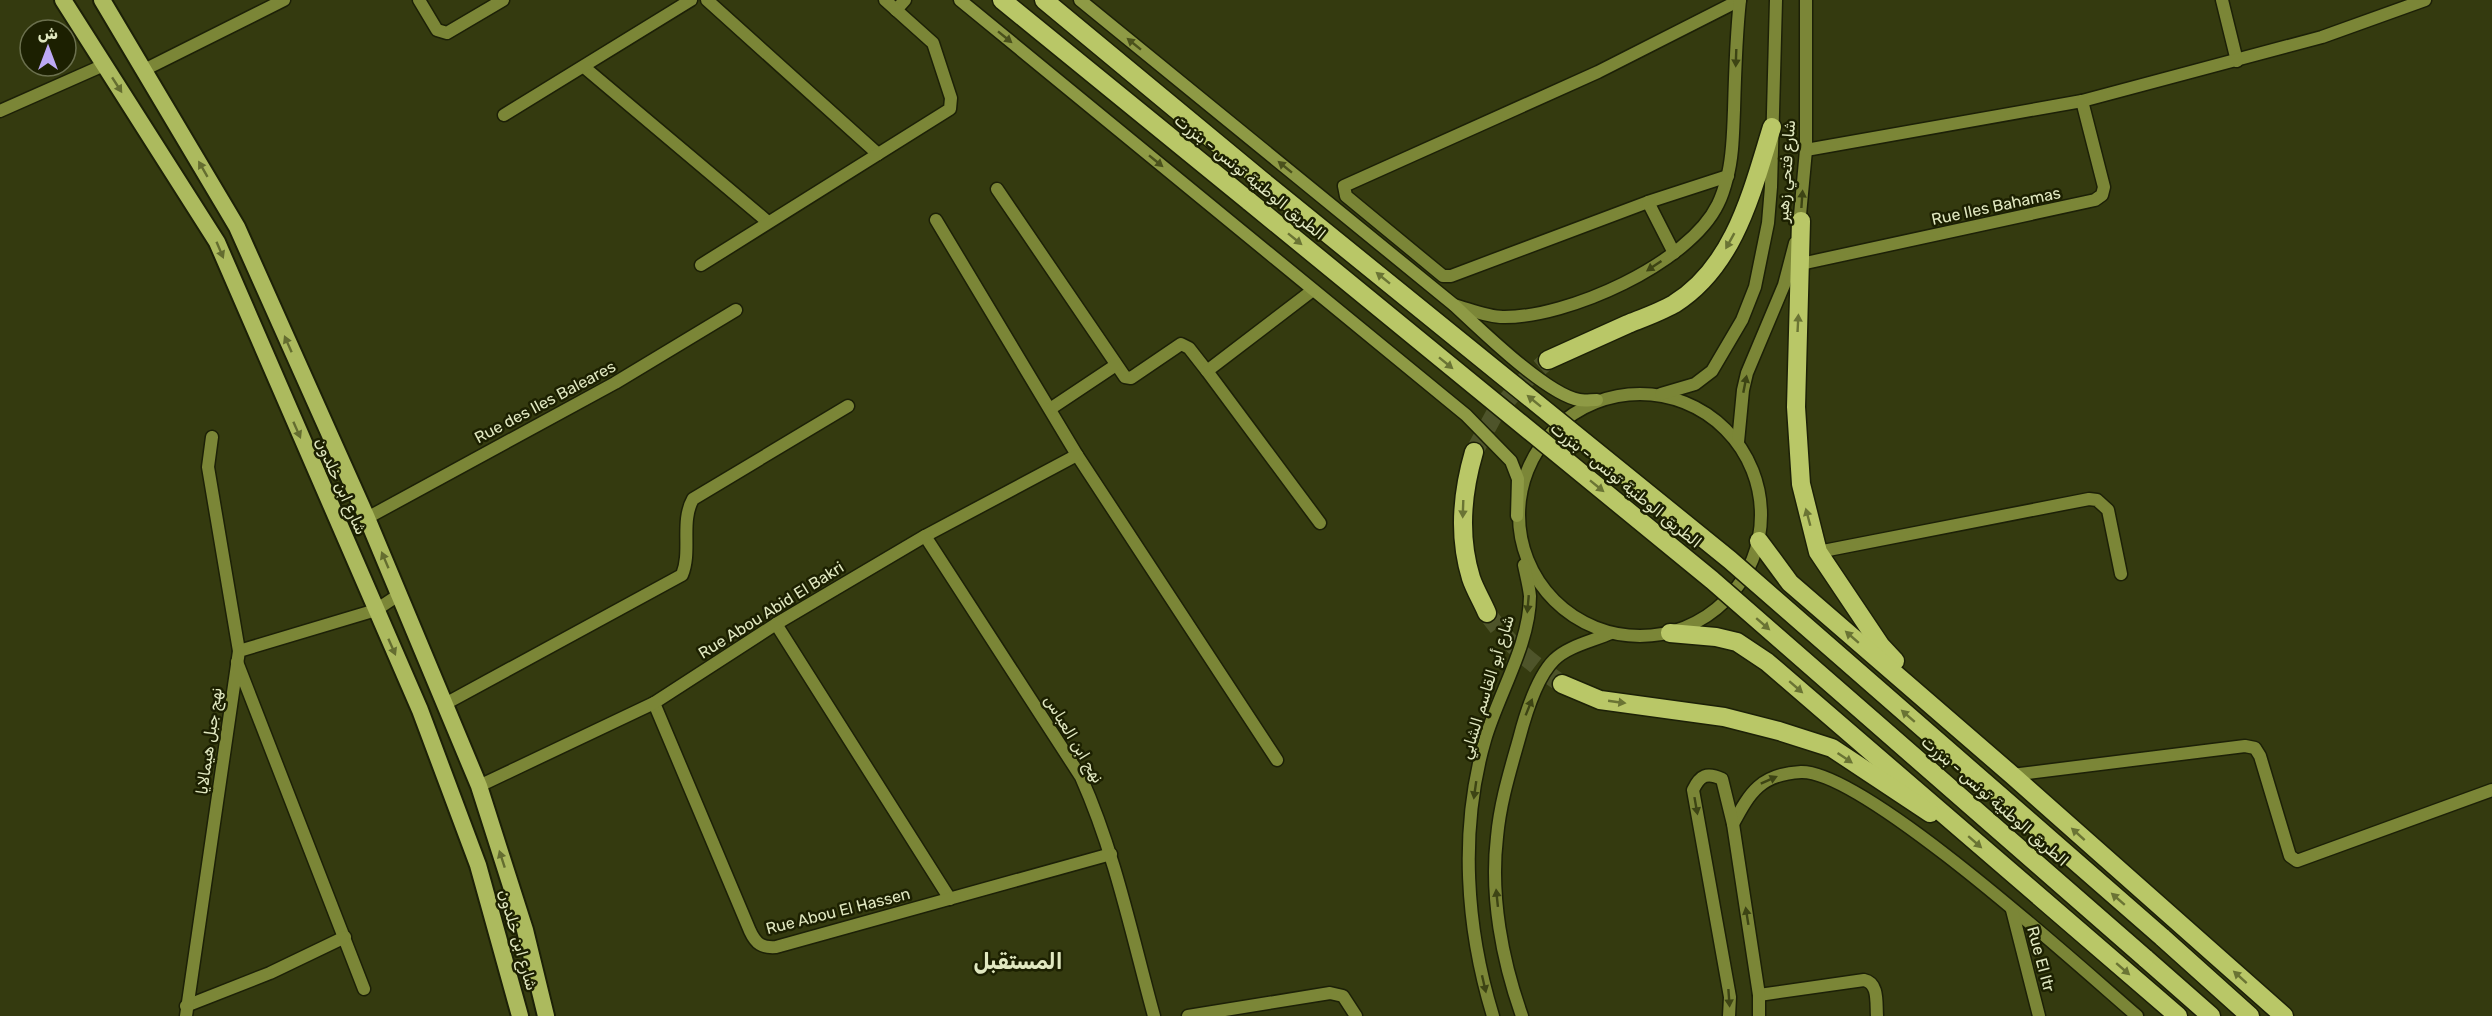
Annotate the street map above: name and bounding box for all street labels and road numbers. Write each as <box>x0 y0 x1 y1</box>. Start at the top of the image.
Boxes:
street label: الطريق الوطنية تونس - بنزرت <box>1170 110 1329 245</box>
street label: شارع فتحي زهير <box>1773 119 1802 224</box>
street label: Rue Iles Bahamas <box>1930 183 2062 229</box>
street label: Rue des Iles Baleares <box>471 357 619 447</box>
street label: الطريق الوطنية تونس - بنزرت <box>1546 418 1705 553</box>
street label: شارع ابن خلدون <box>309 435 371 538</box>
street label: Rue Abou Abid El Bakri <box>695 557 847 663</box>
street label: شارع أبو القاسم الشابي <box>1456 613 1521 762</box>
street label: نهج جبل هيمالايا <box>192 686 228 796</box>
street label: نهج ابن العباس <box>1039 692 1108 787</box>
street label: الطريق الوطنية تونس - بنزرت <box>1917 732 2072 871</box>
street label: Rue Abou El Hassen <box>764 884 912 938</box>
street label: شارع ابن خلدون <box>493 887 541 993</box>
street label: Rue El Itr <box>2023 924 2059 994</box>

